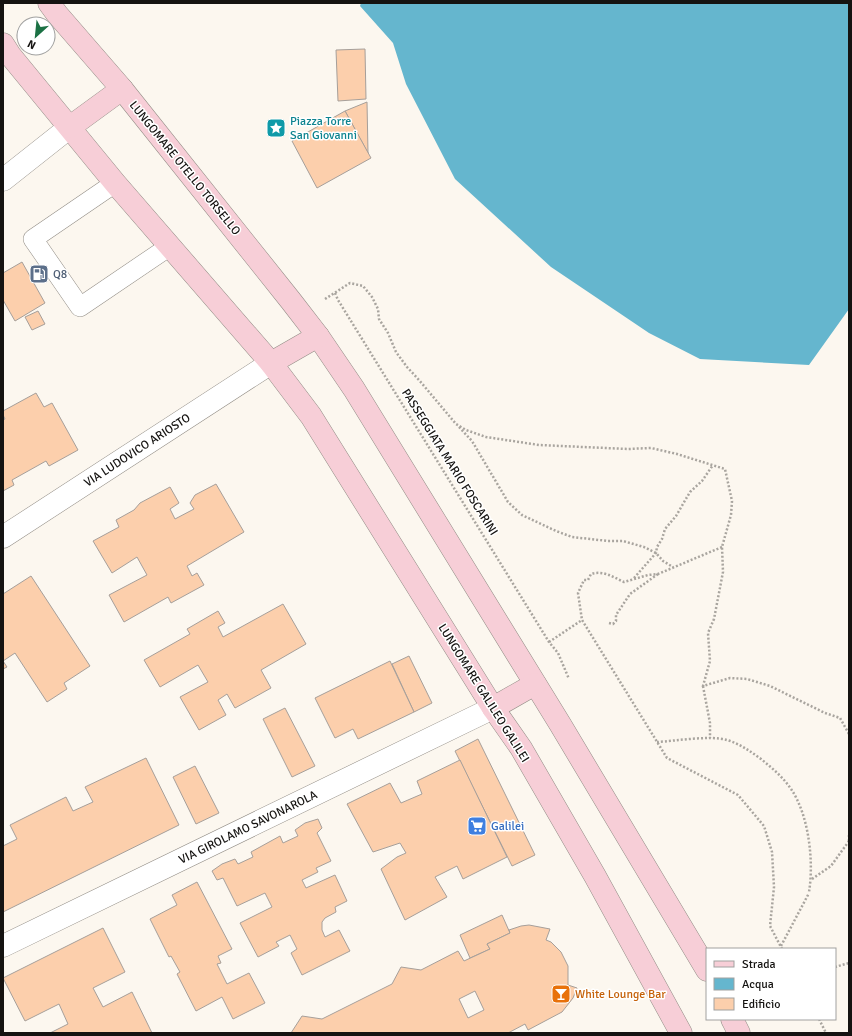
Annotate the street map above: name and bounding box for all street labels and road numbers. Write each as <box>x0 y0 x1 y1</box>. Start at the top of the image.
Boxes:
street label: LUNGOMARE OTELLO TORSELLO <box>126 98 243 239</box>
street label: PASSEGGIATA MARIO FOSCARINI <box>398 386 501 538</box>
street label: VIA LUDOVICO ARIOSTO <box>81 410 193 490</box>
street label: LUNGOMARE GALILEO GALILEI <box>435 621 533 765</box>
street label: VIA GIROLAMO SAVONAROLA <box>177 787 320 868</box>

